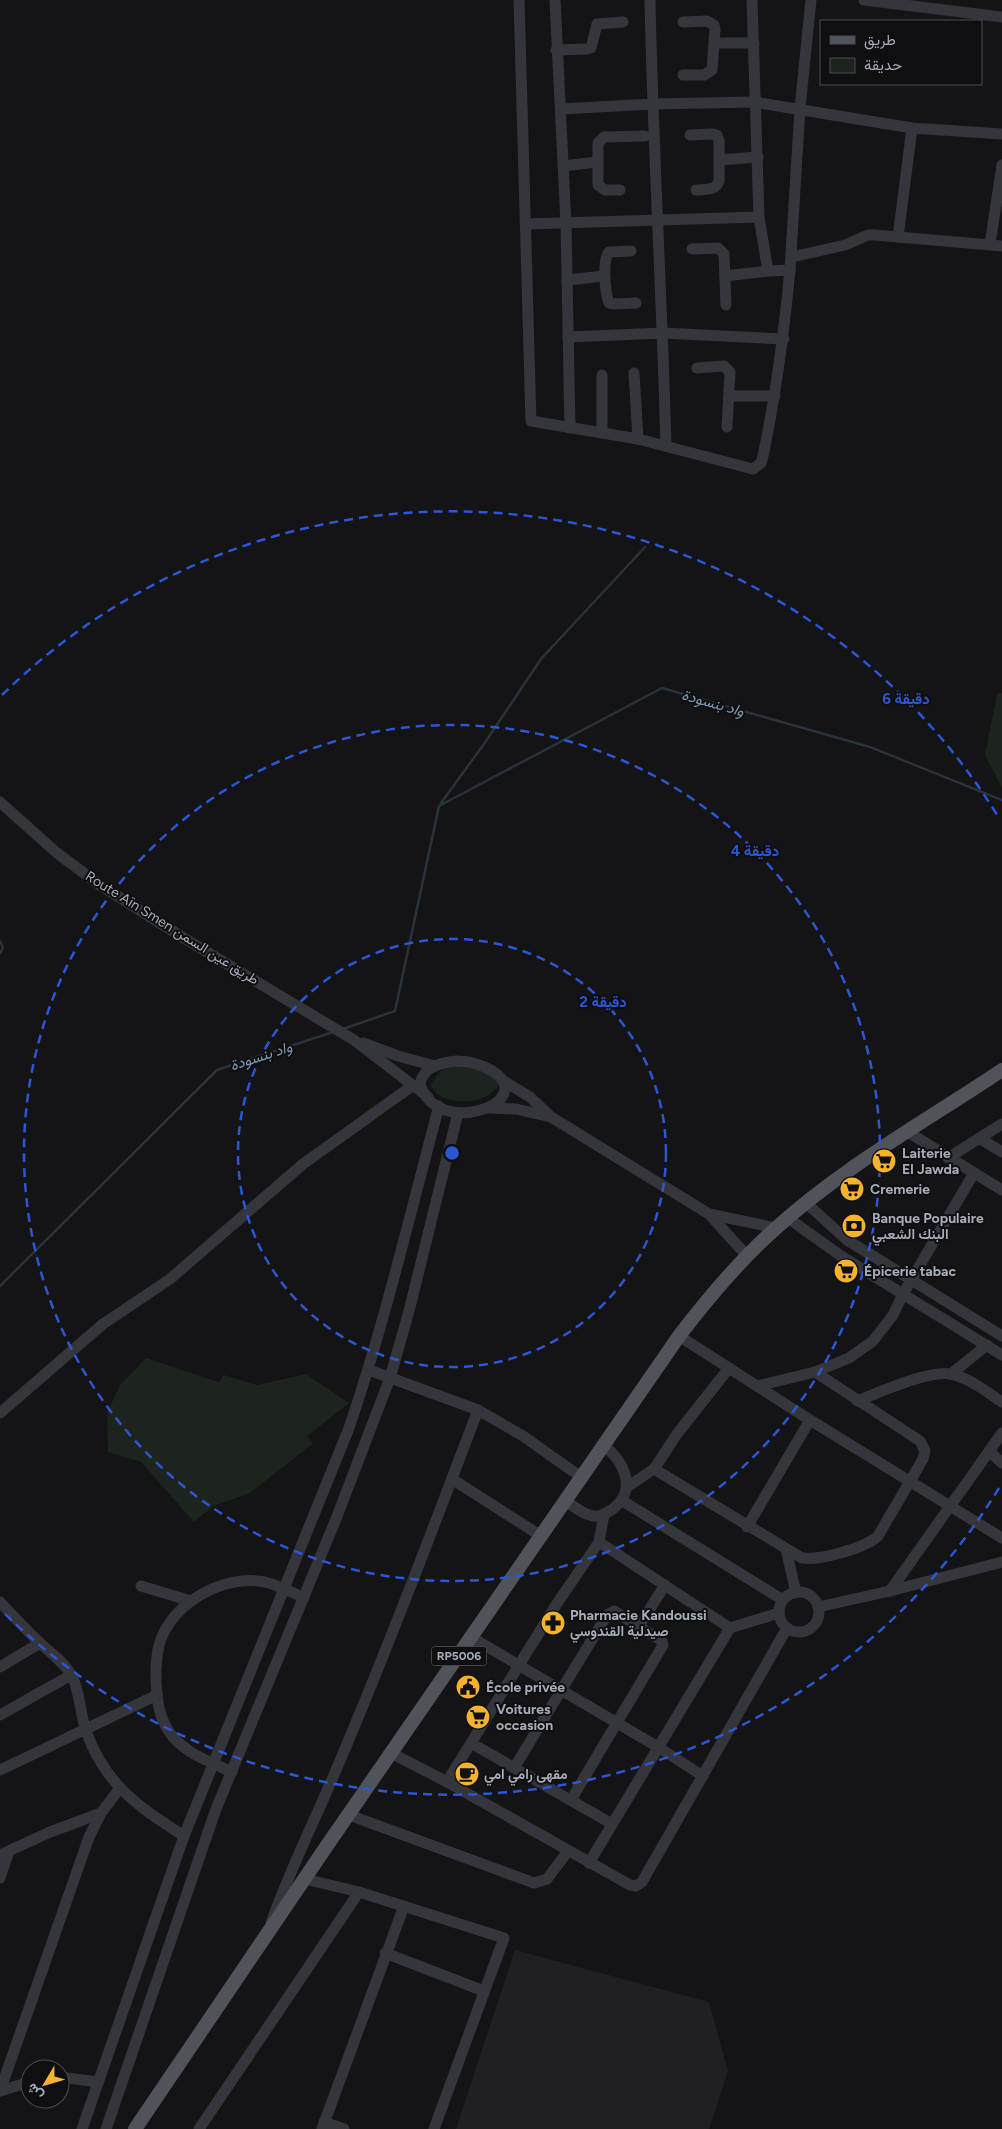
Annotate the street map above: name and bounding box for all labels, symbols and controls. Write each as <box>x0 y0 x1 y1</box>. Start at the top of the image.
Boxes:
legend <box>820 20 982 85</box>
text: طريق <box>864 31 896 50</box>
text: حديقة <box>864 56 902 74</box>
water label: واد بنسودة <box>680 686 747 721</box>
text: 6 دقيقة <box>882 690 930 708</box>
text: 4 دقيقة <box>731 842 779 860</box>
street label: Route Aïn Smen طريق عين السمن <box>82 867 262 989</box>
text: 2 دقيقة <box>579 993 627 1011</box>
water label: واد بنسودة <box>228 1037 295 1074</box>
centre of rings <box>443 1144 461 1162</box>
place label: Laiterie El Jawda <box>902 1145 959 1178</box>
supermarket icon: Laiterie El Jawda <box>871 1148 897 1174</box>
supermarket icon: Cremerie <box>839 1176 865 1202</box>
place label: Cremerie <box>870 1181 930 1198</box>
place label: Banque Populaire البنك الشعبي <box>872 1210 984 1246</box>
bank icon: Banque Populaire البنك الشعبي <box>841 1213 867 1239</box>
supermarket icon: Épicerie tabac <box>833 1258 859 1284</box>
place label: Épicerie tabac <box>864 1263 957 1280</box>
place label: Pharmacie Kandoussi صيدلية القندوسي <box>570 1607 707 1643</box>
pharmacy icon: Pharmacie Kandoussi صيدلية القندوسي <box>540 1610 566 1636</box>
road number: RP5006 <box>432 1646 486 1665</box>
public building icon: École privée <box>455 1674 481 1700</box>
place label: École privée <box>486 1679 565 1696</box>
place label: Voitures occasion <box>496 1701 553 1734</box>
supermarket icon: Voitures occasion <box>465 1704 491 1730</box>
cafe icon: مقهى رامي امي <box>454 1761 480 1787</box>
place label: مقهى رامي امي <box>484 1766 568 1786</box>
north arrow <box>20 2059 70 2109</box>
text: ش <box>23 2080 47 2104</box>

